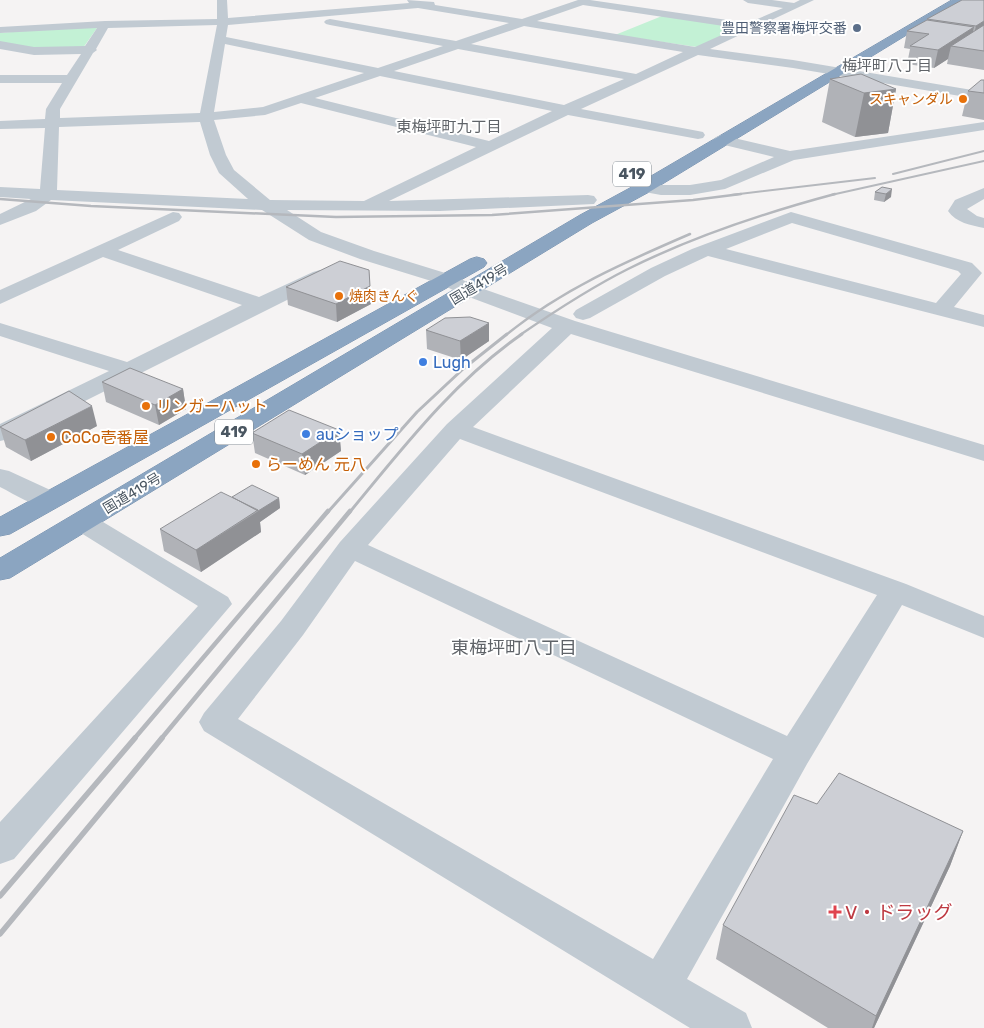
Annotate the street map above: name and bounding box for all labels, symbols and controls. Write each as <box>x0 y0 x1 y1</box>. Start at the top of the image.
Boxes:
place label: 豊田警察署梅坪交番 <box>721 20 847 37</box>
marker: 豊田警察署梅坪交番 <box>851 22 863 34</box>
district label: 梅坪町八丁目 <box>842 57 932 75</box>
place label: スキャンダル <box>869 91 953 108</box>
marker: スキャンダル <box>957 93 969 105</box>
district label: 東梅坪町九丁目 <box>396 118 502 136</box>
road number: 419 <box>613 162 651 186</box>
street label: 国道419号 <box>447 260 511 308</box>
place label: 焼肉きんぐ <box>349 288 419 305</box>
marker: 焼肉きんぐ <box>333 290 345 302</box>
place label: Lugh <box>433 353 471 372</box>
marker: Lugh <box>417 356 429 368</box>
place label: リンガーハット <box>156 397 268 416</box>
marker: リンガーハット <box>140 400 152 412</box>
road number: 419 <box>215 420 253 444</box>
place label: auショップ <box>316 425 398 444</box>
place label: CoCo壱番屋 <box>61 428 149 447</box>
marker: auショップ <box>300 428 312 440</box>
marker: CoCo壱番屋 <box>45 431 57 443</box>
place label: らーめん 元八 <box>266 455 366 474</box>
marker: らーめん 元八 <box>250 458 262 470</box>
street label: 国道419号 <box>100 469 164 517</box>
district label: 東梅坪町八丁目 <box>451 637 577 659</box>
place label: V・ドラッグ <box>845 901 952 924</box>
marker: V・ドラッグ <box>829 906 841 918</box>

